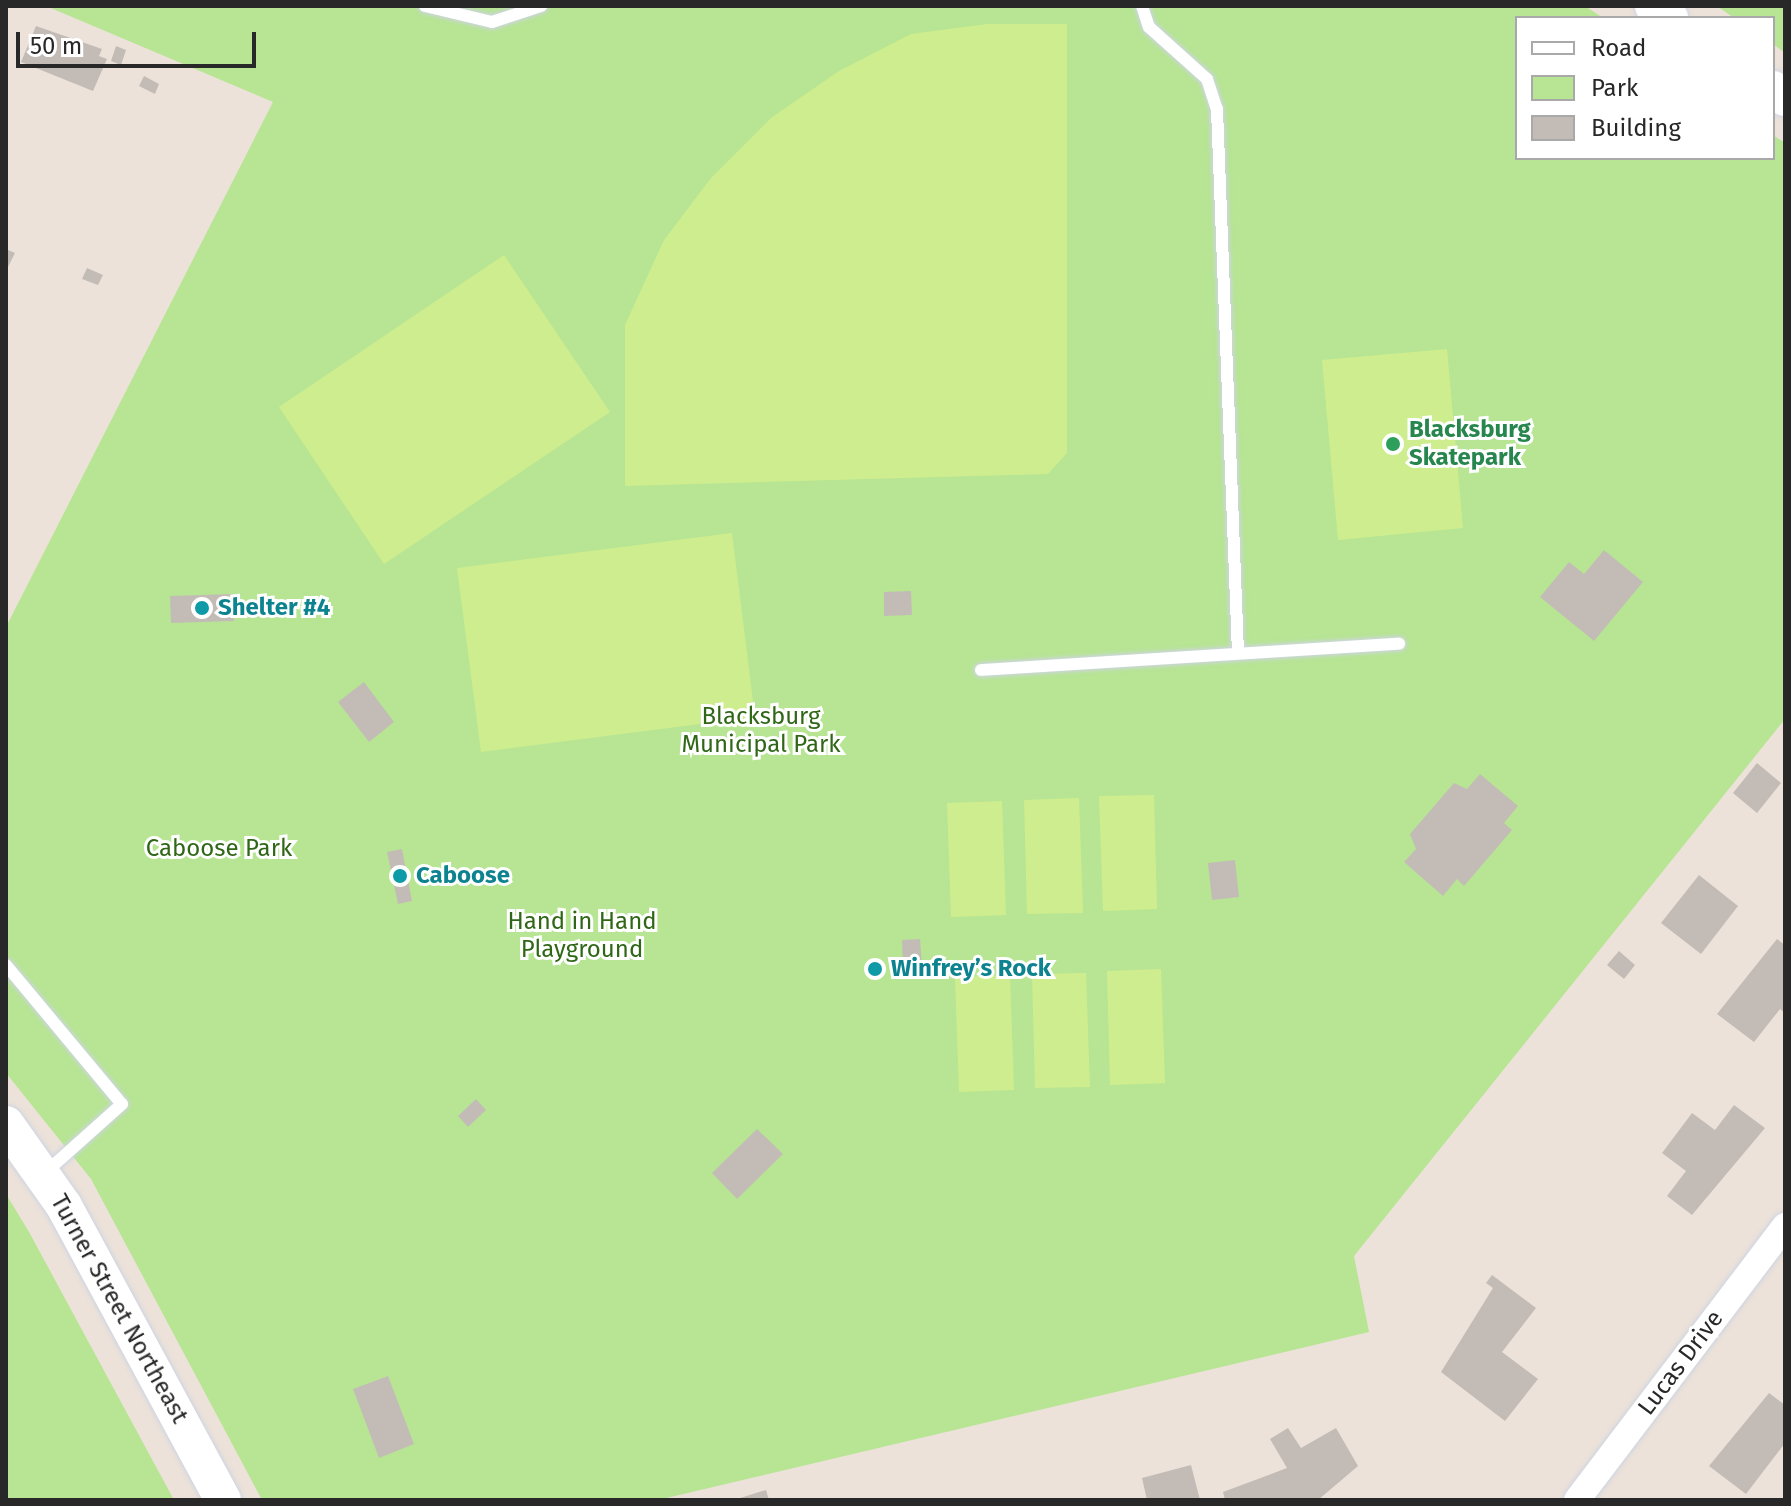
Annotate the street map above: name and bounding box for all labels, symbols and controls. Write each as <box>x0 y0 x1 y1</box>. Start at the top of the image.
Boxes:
scale bar <box>20 16 260 66</box>
legend <box>1515 16 1775 160</box>
text: 50 m <box>30 32 82 60</box>
text: Road <box>1591 34 1646 62</box>
text: Park <box>1591 74 1638 102</box>
text: Building <box>1591 114 1681 142</box>
place label: Blacksburg Skatepark <box>1409 416 1531 472</box>
marker: Blacksburg Skatepark <box>1384 435 1402 453</box>
place label: Shelter #4 <box>218 594 330 622</box>
marker: Shelter #4 <box>193 599 211 617</box>
park label: Blacksburg Municipal Park <box>681 703 841 759</box>
park label: Caboose Park <box>146 835 292 863</box>
place label: Caboose <box>416 862 510 890</box>
marker: Caboose <box>391 867 409 885</box>
park label: Hand in Hand Playground <box>507 908 657 964</box>
place label: Winfrey’s Rock <box>891 955 1051 983</box>
marker: Winfrey’s Rock <box>866 960 884 978</box>
street label: Turner Street Northeast <box>44 1190 194 1428</box>
street label: Lucas Drive <box>1632 1305 1730 1421</box>

